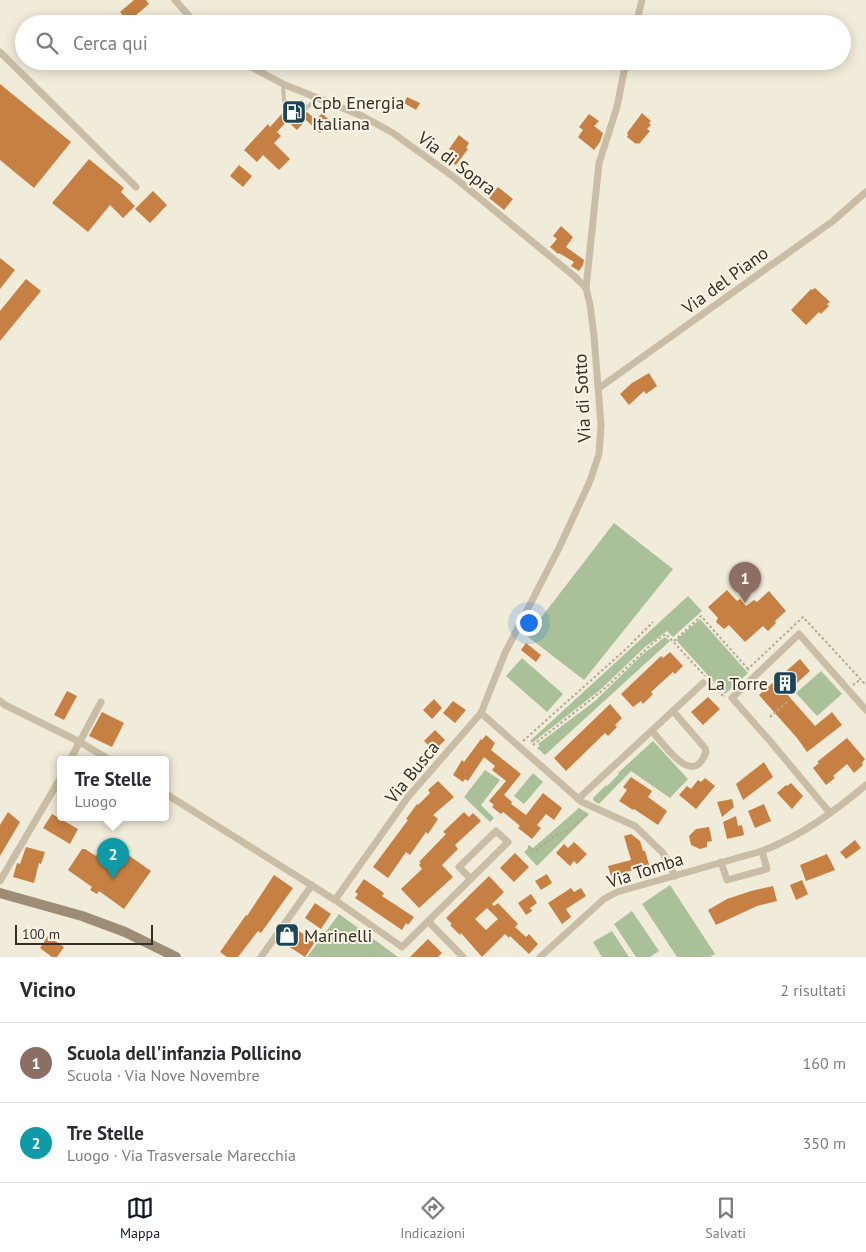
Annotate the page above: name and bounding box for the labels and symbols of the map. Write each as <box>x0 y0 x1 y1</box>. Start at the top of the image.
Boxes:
place label: Cpb Energia Italiana <box>312 91 404 135</box>
fuel station icon: Cpb Energia Italiana <box>281 99 307 125</box>
street label: Via di Sopra <box>413 126 501 200</box>
street label: Via del Piano <box>677 241 773 320</box>
street label: Via di Sotto <box>568 353 596 444</box>
pin: 1 <box>729 562 761 603</box>
your location <box>516 610 542 636</box>
building icon: La Torre <box>772 670 798 696</box>
place label: La Torre <box>707 672 768 695</box>
street label: Via Busca <box>379 736 444 809</box>
pin: 2 <box>97 838 129 879</box>
street label: Via Tomba <box>603 847 686 893</box>
scale bar <box>15 922 152 945</box>
shop icon: Marinelli <box>274 922 300 948</box>
place label: Marinelli <box>304 924 372 947</box>

